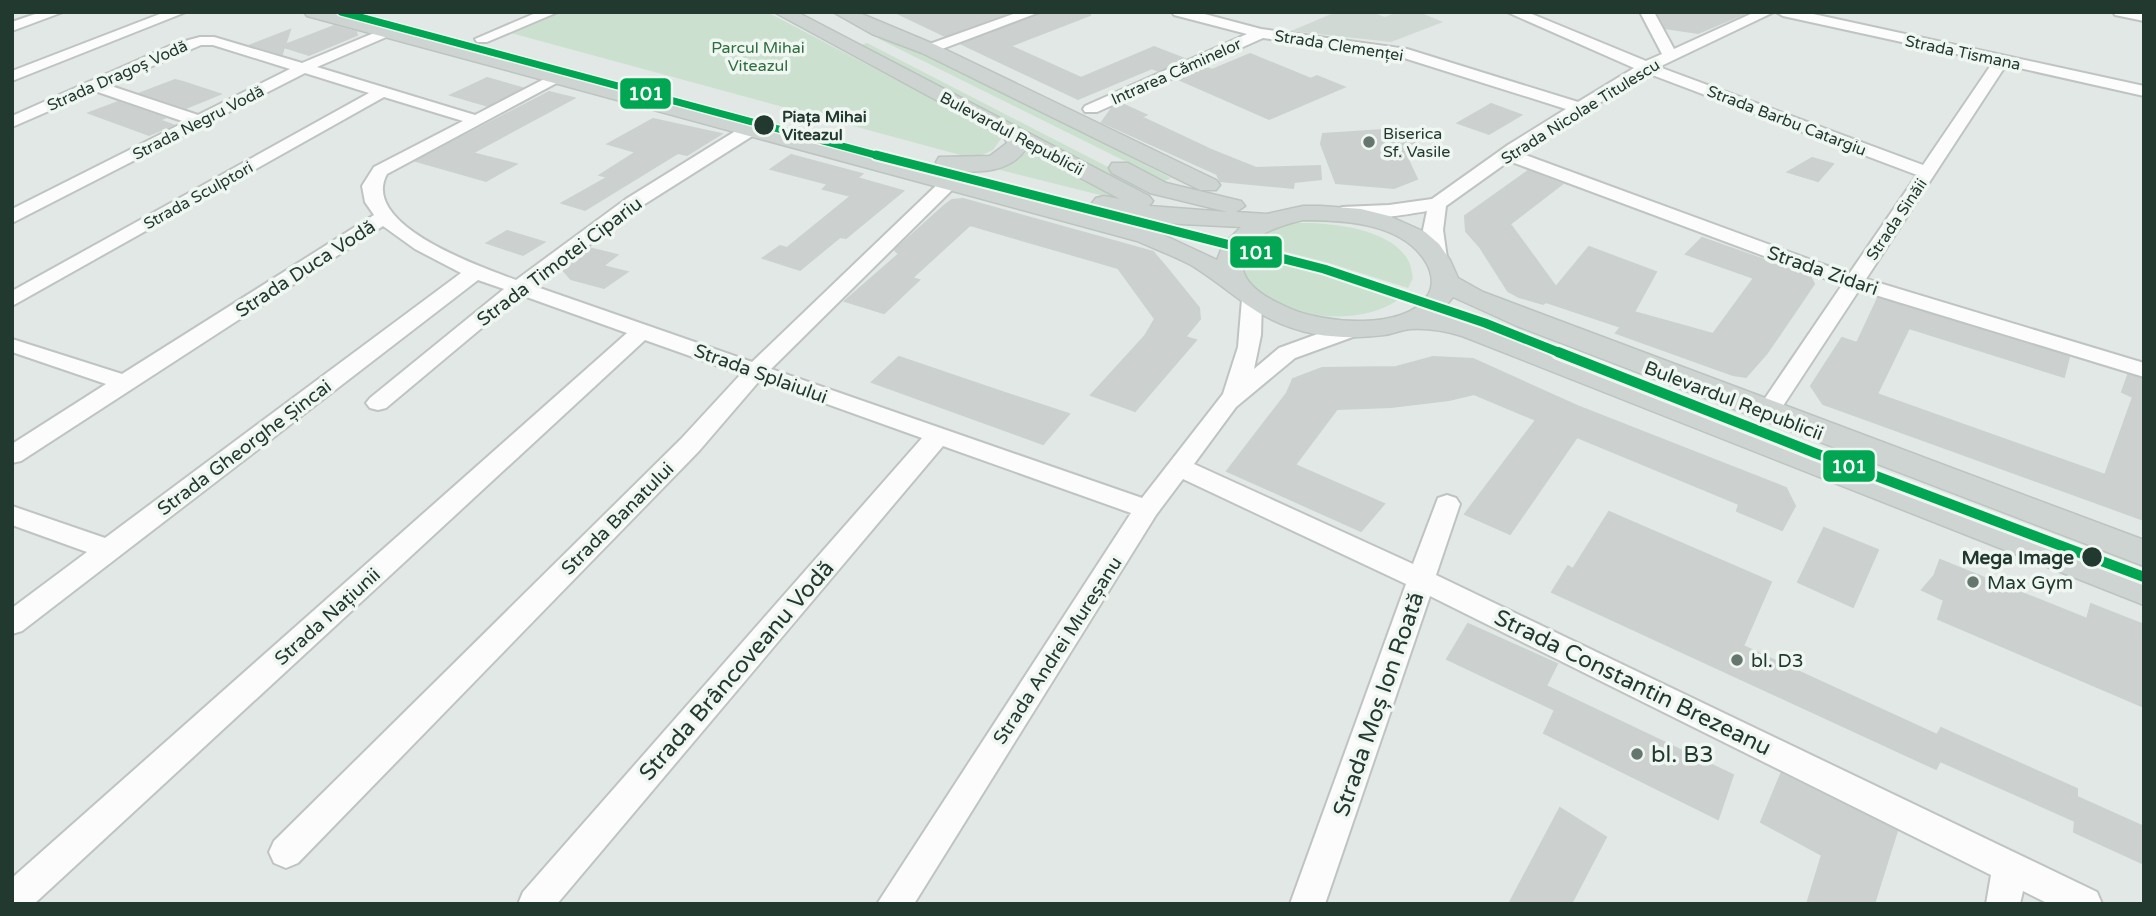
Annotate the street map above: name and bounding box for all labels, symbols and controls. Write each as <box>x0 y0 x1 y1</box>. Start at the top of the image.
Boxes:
street label: Strada Clemenței <box>1273 26 1405 66</box>
street label: Strada Tismana <box>1903 31 2022 75</box>
street label: Intrarea Căminelor <box>1108 34 1246 110</box>
street label: Strada Dragoș Vodă <box>44 36 191 116</box>
park label: Parcul Mihai Viteazul <box>711 38 805 76</box>
street label: Strada Nicolae Titulescu <box>1497 55 1664 169</box>
line badge: 101 <box>619 77 672 110</box>
street label: Strada Negru Vodă <box>129 81 268 165</box>
street label: Strada Barbu Catargiu <box>1704 81 1869 161</box>
text: 101 <box>628 83 664 105</box>
street label: Bulevardul Republicii <box>936 88 1087 180</box>
place label: Piața Mihai Viteazul <box>782 107 867 145</box>
marker: Piața Mihai Viteazul <box>752 113 776 137</box>
place label: Biserica Sf. Vasile <box>1383 124 1450 162</box>
marker: Biserica Sf. Vasile <box>1361 134 1377 150</box>
street label: Strada Sculptori <box>140 158 257 234</box>
street label: Strada Sinăii <box>1862 175 1932 264</box>
street label: Strada Timotei Cipariu <box>473 193 646 331</box>
street label: Strada Duca Vodă <box>232 216 379 322</box>
line badge: 101 <box>1229 235 1283 269</box>
text: 101 <box>1238 242 1274 264</box>
street label: Strada Zidari <box>1764 242 1881 300</box>
street label: Strada Splaiului <box>691 340 830 408</box>
street label: Bulevardul Republicii <box>1641 357 1826 445</box>
street label: Strada Gheorghe Șincai <box>153 375 336 520</box>
line badge: 101 <box>1822 449 1876 483</box>
text: 101 <box>1831 456 1867 478</box>
street label: Strada Banatului <box>557 458 678 579</box>
marker: Mega Image <box>2080 545 2104 569</box>
place label: Mega Image <box>1961 547 2074 570</box>
street label: Strada Andrei Mureșanu <box>989 553 1127 749</box>
street label: Strada Brâncoveanu Vodă <box>633 555 840 787</box>
street label: Strada Națiunii <box>270 564 385 670</box>
place label: Max Gym <box>1987 572 2073 594</box>
marker: Max Gym <box>1965 574 1981 590</box>
street label: Strada Moș Ion Roată <box>1327 588 1431 820</box>
street label: Strada Constantin Brezeanu <box>1489 604 1776 762</box>
place label: bl. D3 <box>1751 650 1804 672</box>
marker: bl. D3 <box>1729 652 1745 668</box>
place label: bl. B3 <box>1651 741 1714 769</box>
marker: bl. B3 <box>1629 746 1645 762</box>

